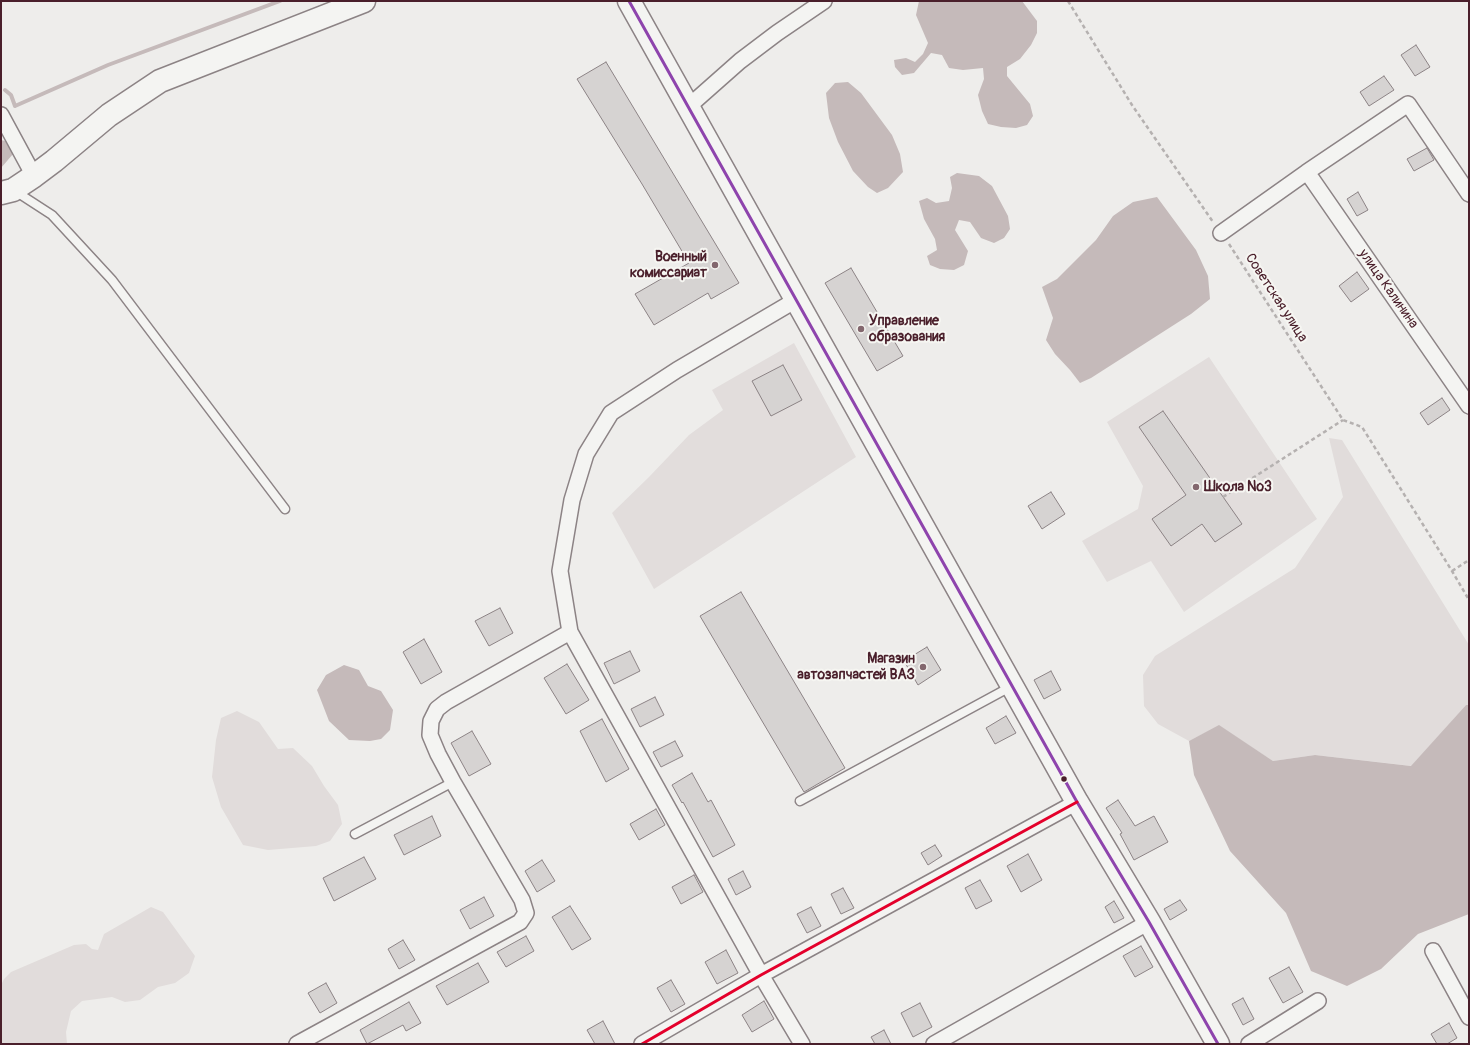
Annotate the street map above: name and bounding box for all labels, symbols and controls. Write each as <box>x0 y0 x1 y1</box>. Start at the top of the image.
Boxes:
street label: улица Калинина <box>1355 246 1421 332</box>
place label: Военный комиссариат <box>630 249 707 282</box>
street label: Советская улица <box>1241 251 1311 345</box>
marker: Военный комиссариат <box>710 260 720 270</box>
place label: Управление образования <box>869 313 945 346</box>
marker: Управление образования <box>856 324 866 334</box>
place label: Школа №3 <box>1204 479 1272 495</box>
marker: Школа №3 <box>1191 482 1201 492</box>
place label: Магазин автозапчастей ВАЗ <box>797 651 915 684</box>
marker: Магазин автозапчастей ВАЗ <box>918 662 928 672</box>
unlabelled marker <box>1059 774 1069 784</box>

